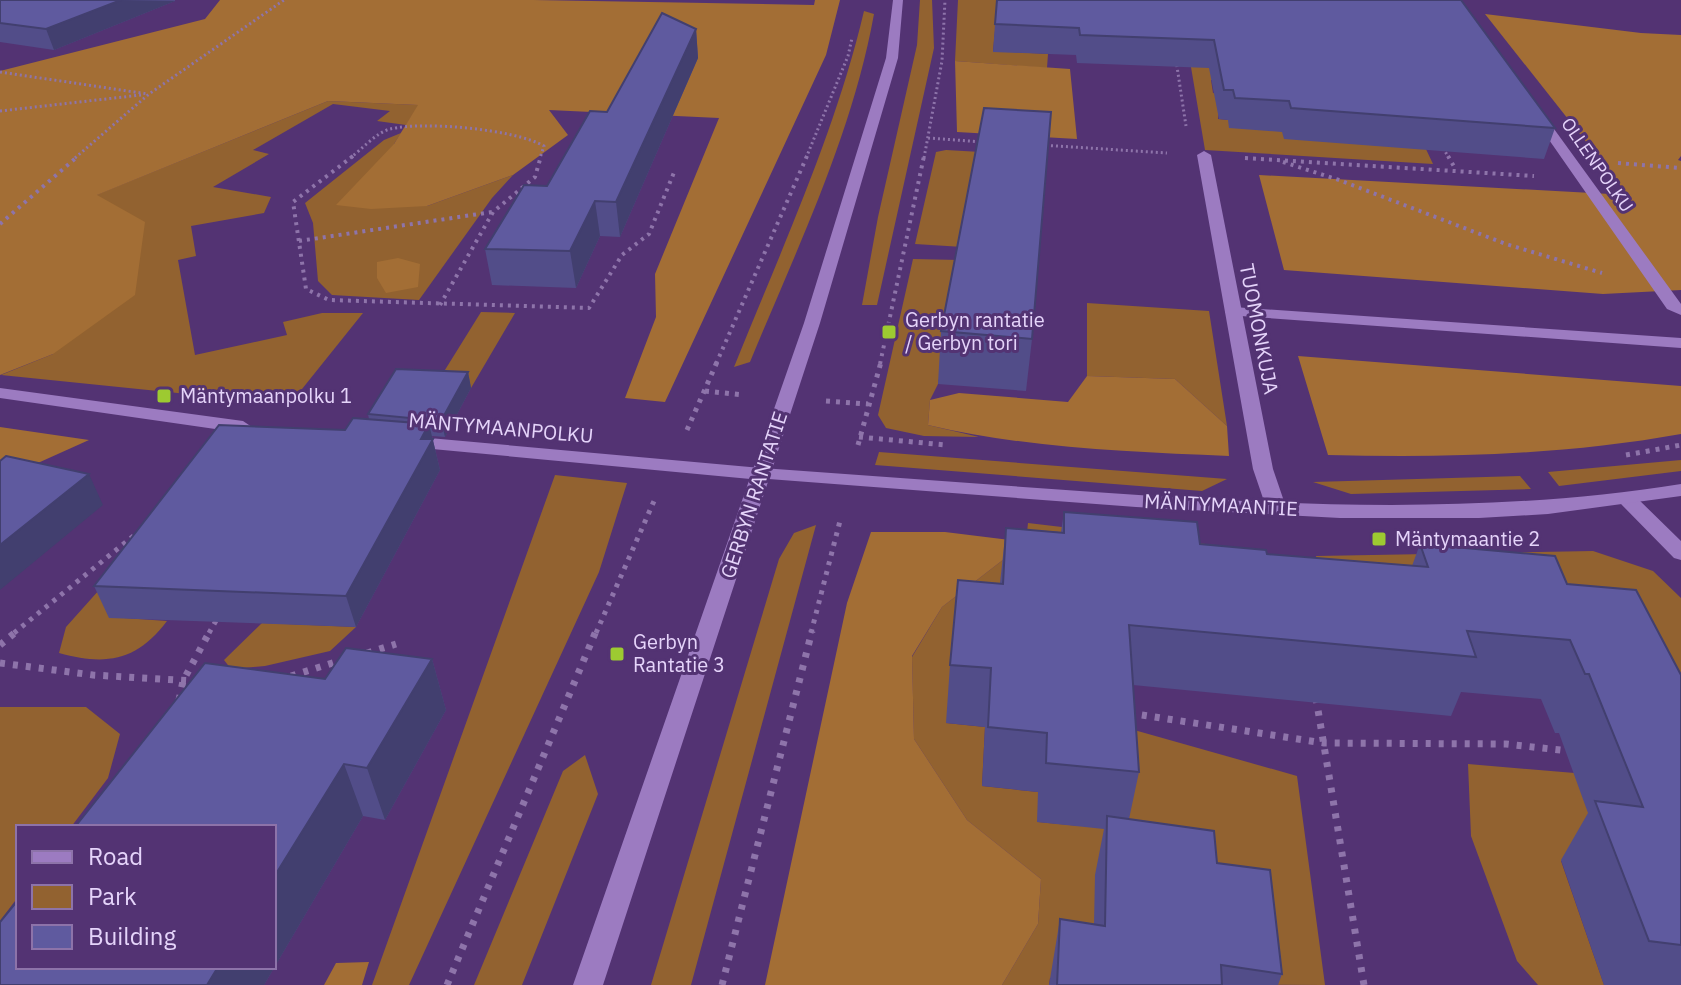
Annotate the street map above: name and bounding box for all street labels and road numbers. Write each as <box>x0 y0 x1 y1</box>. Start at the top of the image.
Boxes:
street label: OLLENPOLKU <box>1556 113 1638 216</box>
street label: TUOMONKUJA <box>1234 261 1285 397</box>
street label: MÄNTYMAANPOLKU <box>407 406 595 449</box>
street label: GERBYN RANTATIE <box>714 408 793 582</box>
street label: MÄNTYMAANTIE <box>1143 487 1299 522</box>

